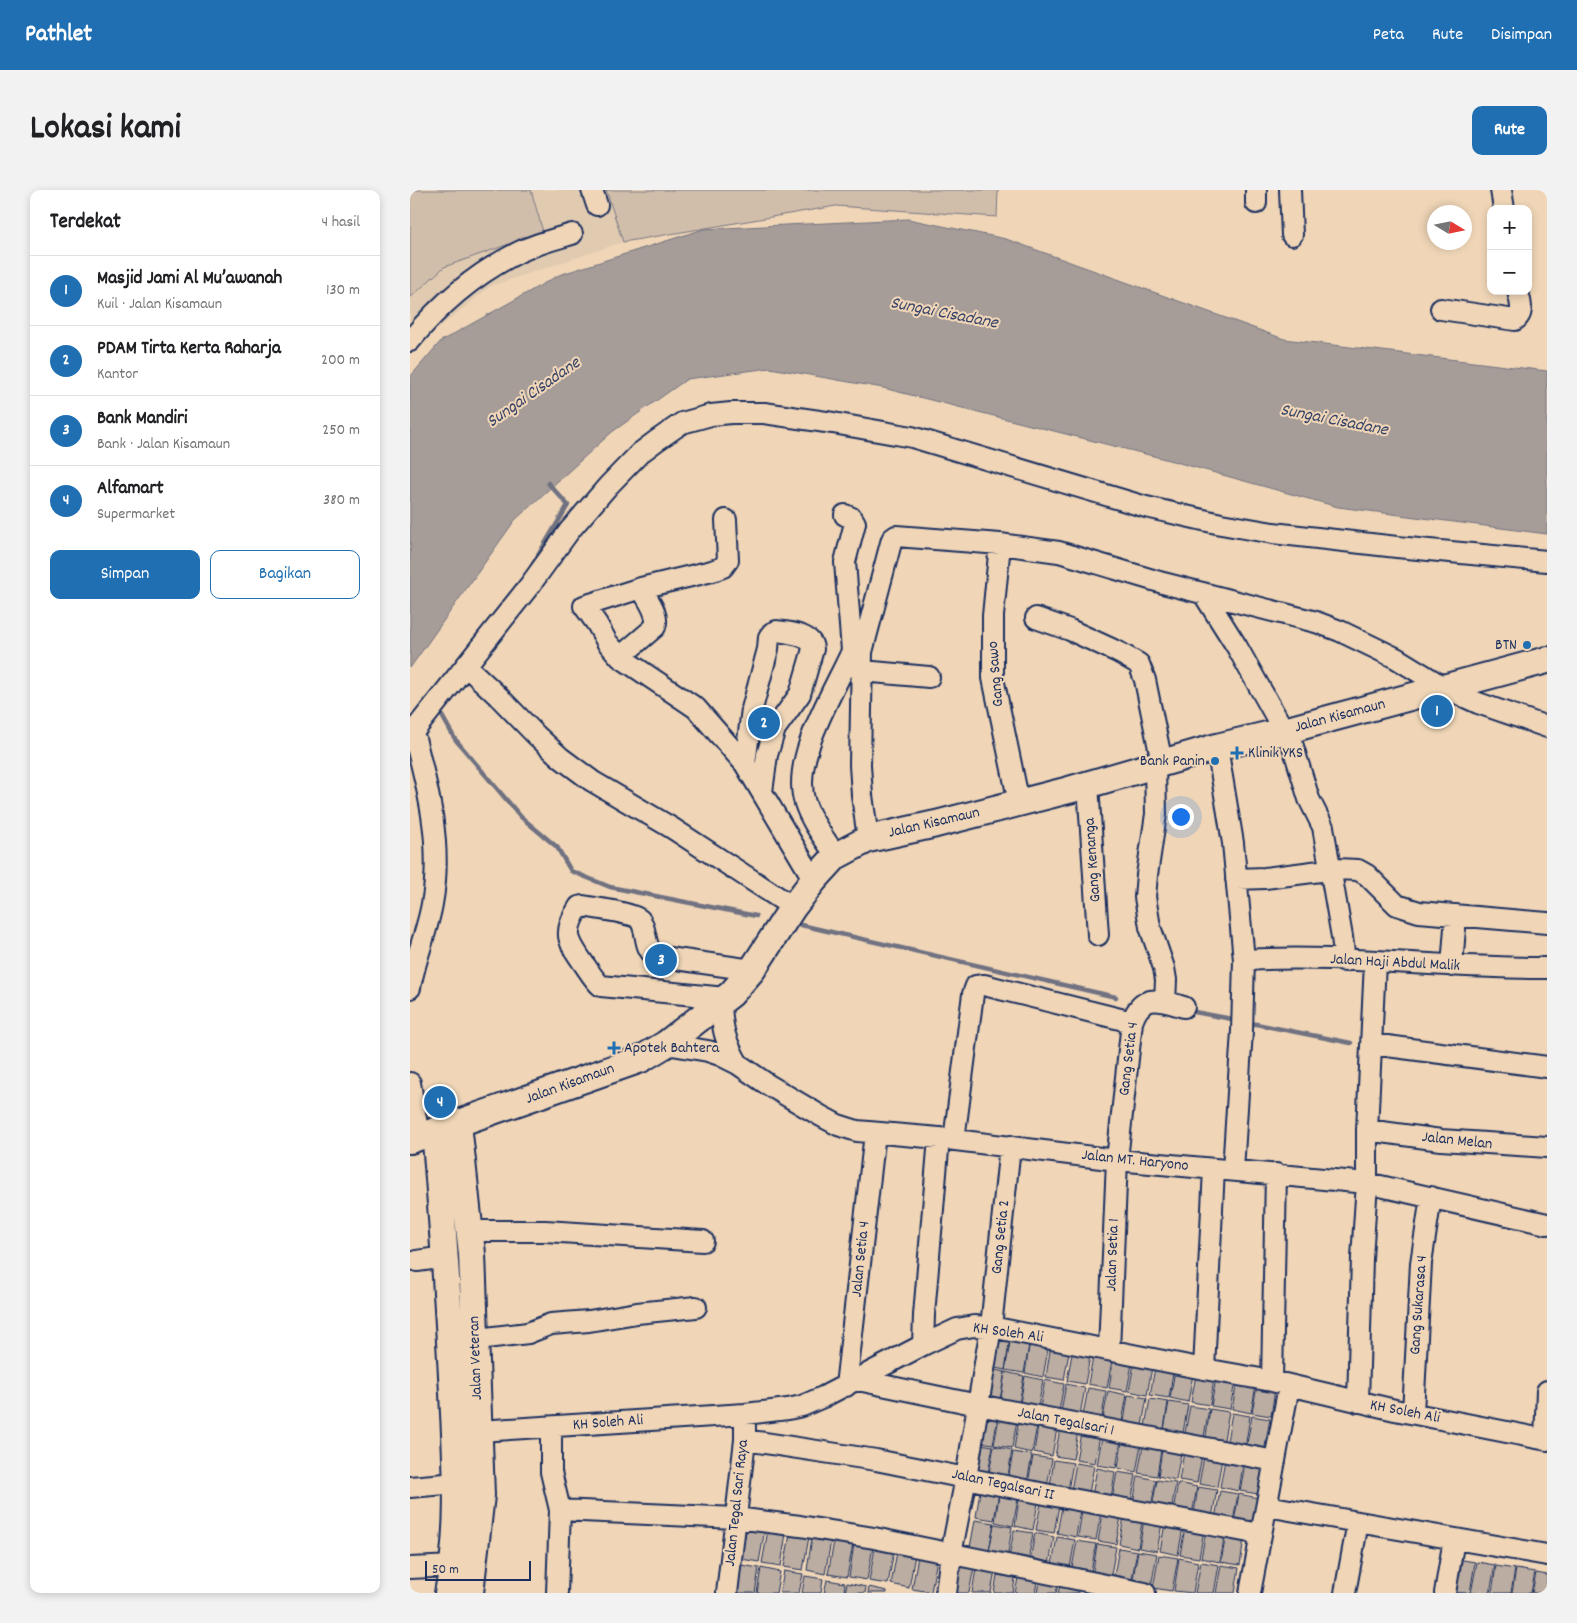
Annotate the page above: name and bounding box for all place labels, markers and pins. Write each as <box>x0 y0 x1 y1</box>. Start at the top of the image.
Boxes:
place label: BTN <box>1495 634 1517 657</box>
marker: BTN <box>1521 639 1533 651</box>
pin: 1 <box>1421 692 1453 730</box>
pin: 2 <box>748 704 780 742</box>
place label: Klinik YKS <box>1248 742 1303 765</box>
marker: Klinik YKS <box>1230 746 1244 760</box>
place label: Bank Panin <box>1140 750 1205 773</box>
marker: Bank Panin <box>1209 755 1221 767</box>
pin: 3 <box>645 941 677 979</box>
place label: Apotek Bahtera <box>624 1037 720 1060</box>
marker: Apotek Bahtera <box>608 1042 620 1054</box>
pin: 4 <box>424 1083 456 1121</box>

